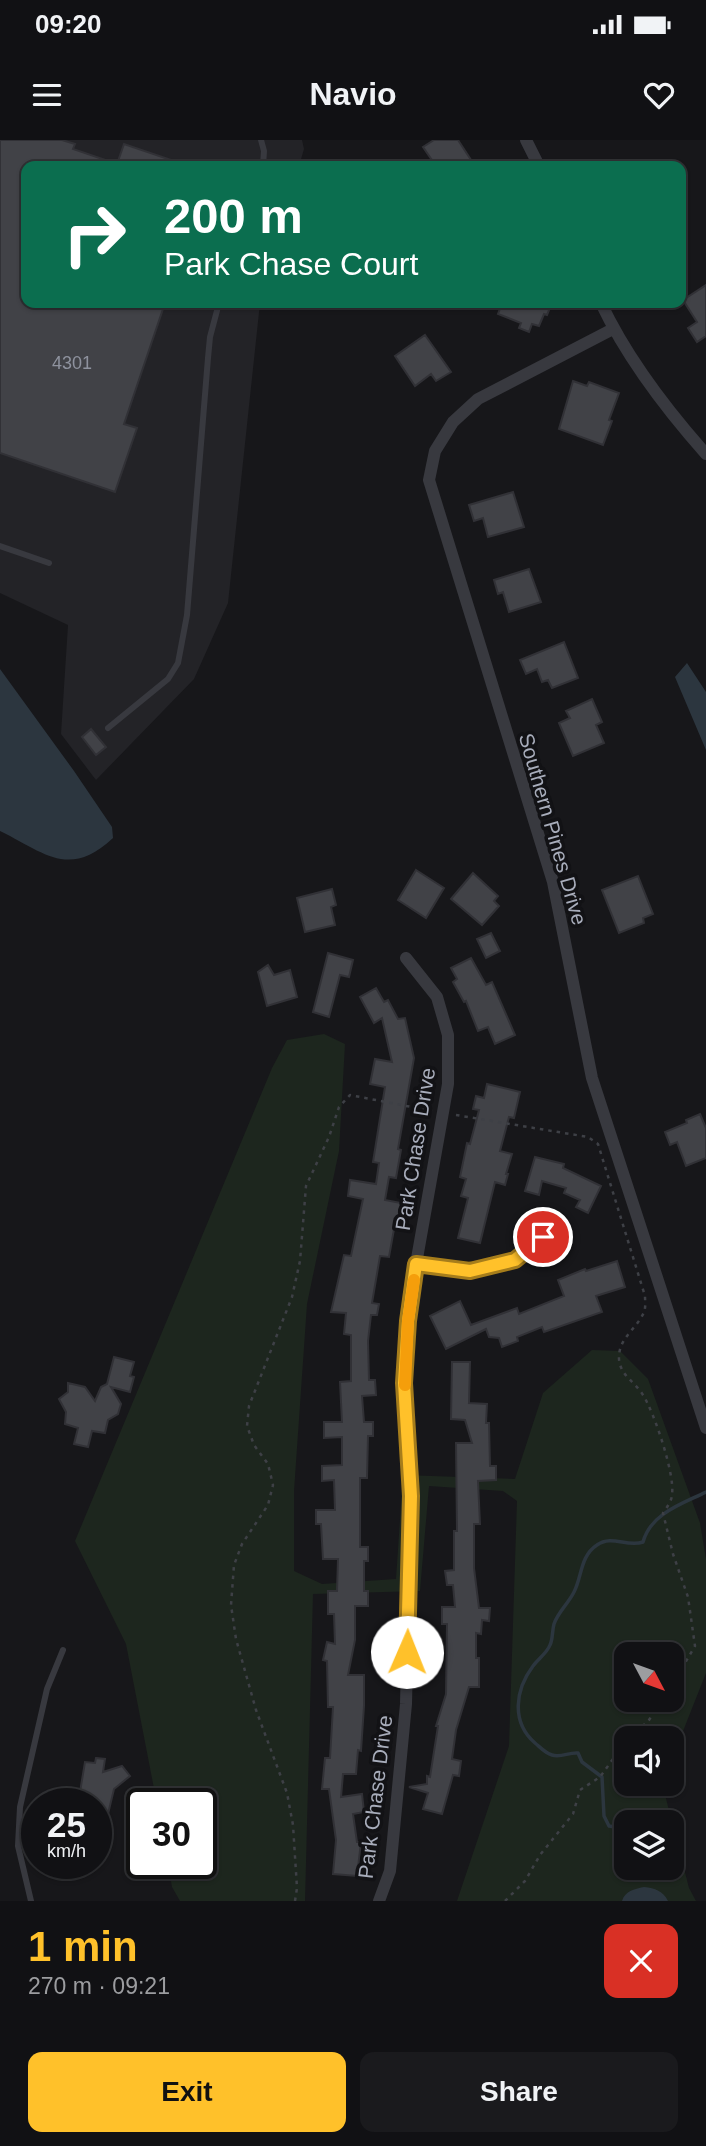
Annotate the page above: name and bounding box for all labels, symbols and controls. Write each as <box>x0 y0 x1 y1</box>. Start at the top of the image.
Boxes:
text: 09:20 <box>35 9 102 39</box>
icon: menu <box>28 76 66 114</box>
text: Navio <box>309 76 397 112</box>
icon: heart <box>640 76 678 114</box>
icon: right <box>49 189 140 280</box>
text: 200 m <box>164 189 303 243</box>
text: Park Chase Court <box>164 246 418 282</box>
house number: 4301 <box>52 353 92 373</box>
street label: Southern Pines Drive <box>515 730 591 928</box>
street label: Park Chase Drive <box>391 1066 439 1232</box>
pin <box>513 1207 573 1267</box>
icon: arrive <box>524 1218 562 1256</box>
position arrow <box>370 1615 444 1689</box>
north arrow <box>614 1642 684 1712</box>
map controls <box>614 1642 684 1880</box>
street label: Park Chase Drive <box>354 1714 396 1880</box>
button: sound <box>614 1726 684 1796</box>
speed limit sign: 30 <box>126 1788 217 1879</box>
text: 25 <box>47 1805 86 1844</box>
button: layers <box>614 1810 684 1880</box>
text: km/h <box>47 1841 86 1861</box>
text: 1 min <box>28 1923 138 1970</box>
button: close <box>604 1924 678 1998</box>
text: 270 m · 09:21 <box>28 1973 170 1999</box>
button: Exit <box>28 2052 346 2132</box>
button: Share <box>360 2052 678 2132</box>

